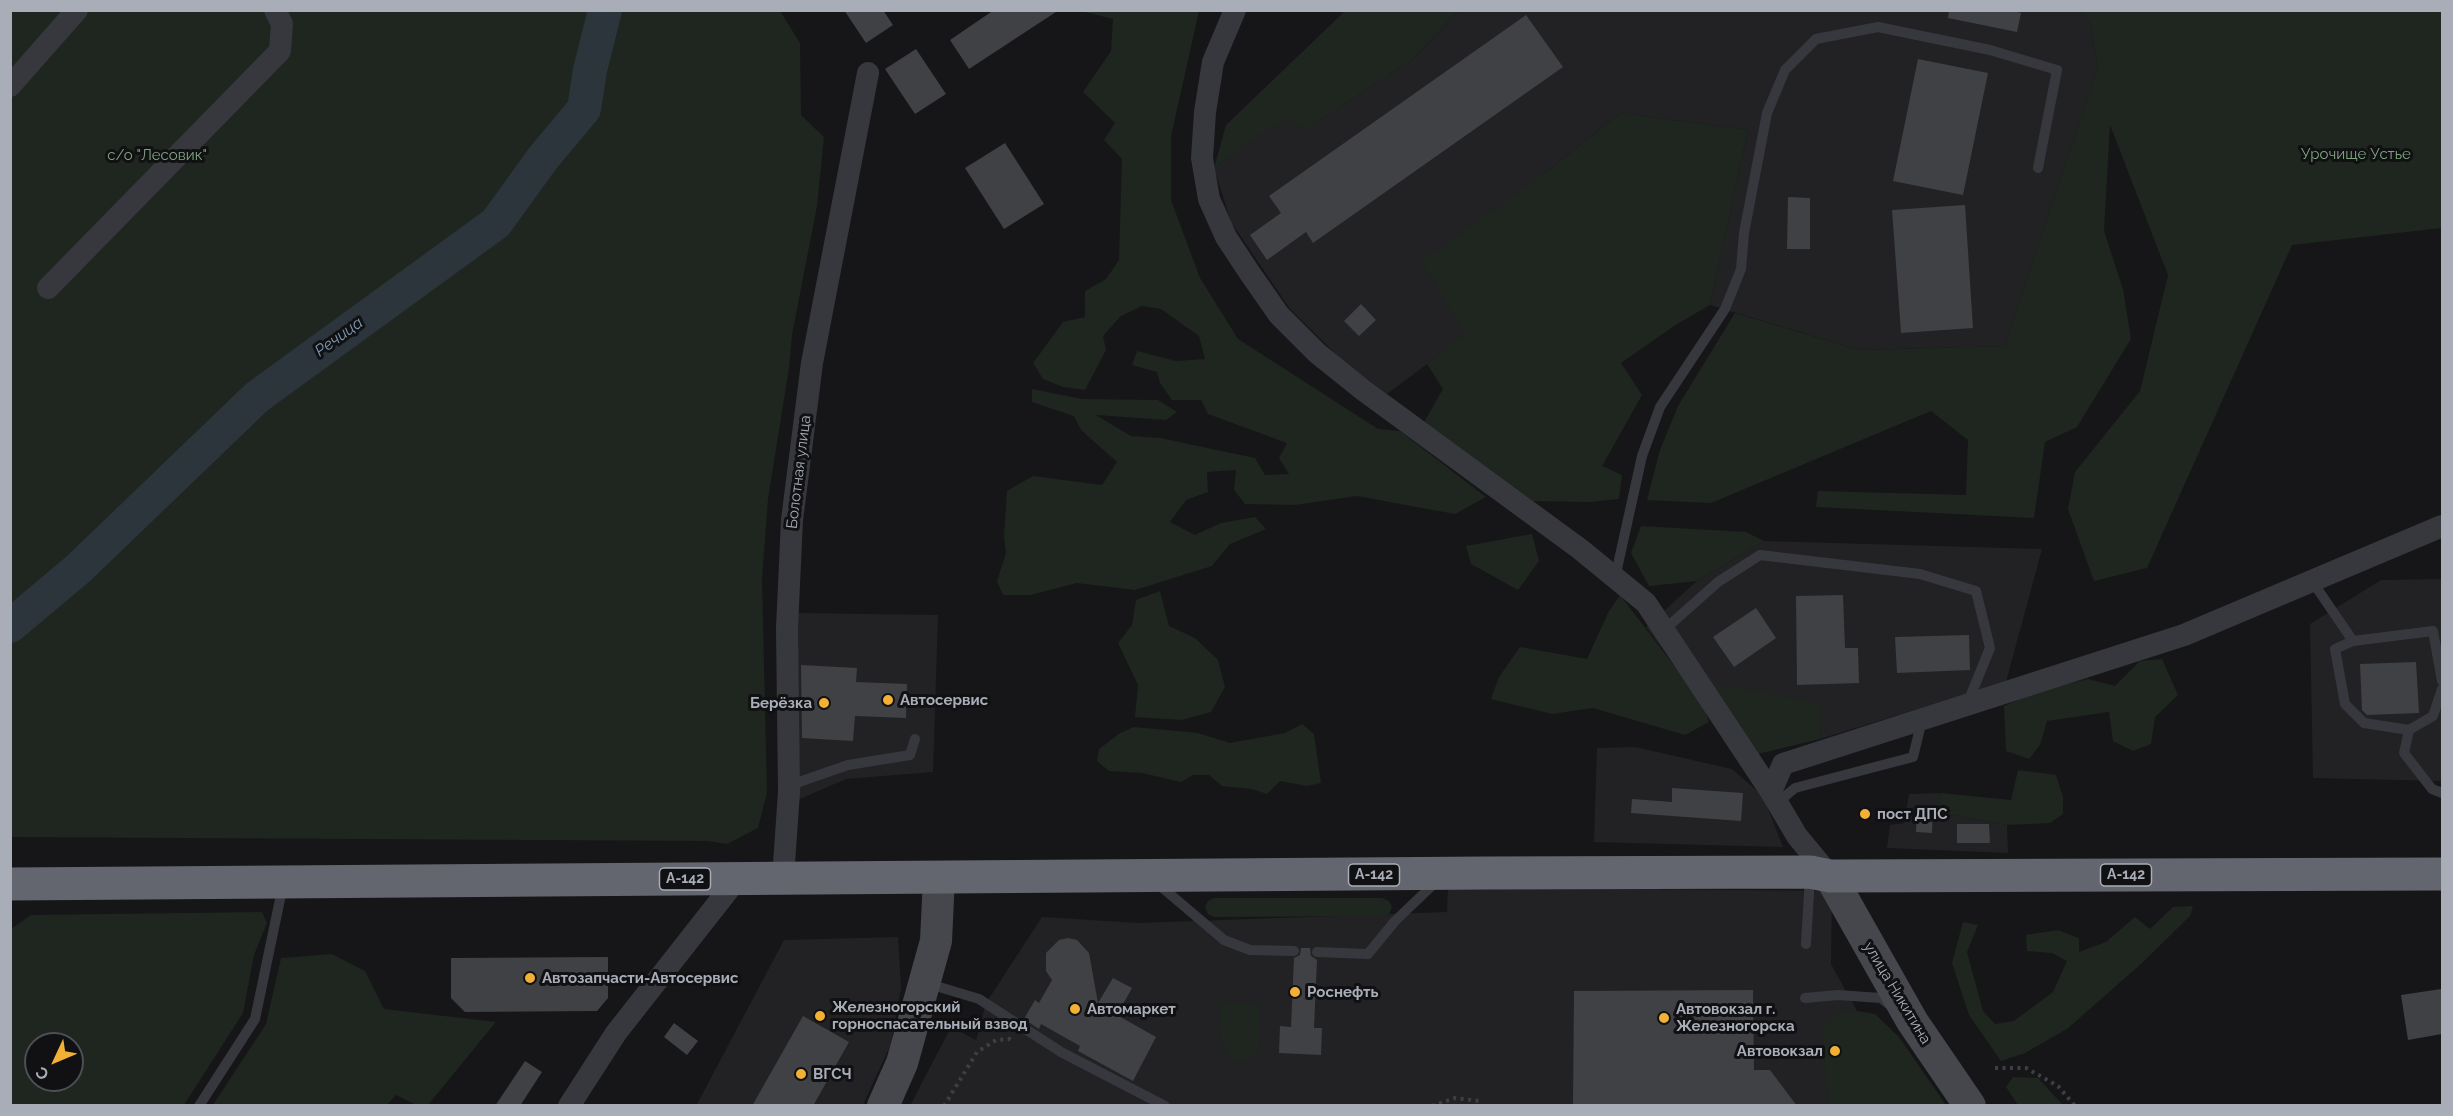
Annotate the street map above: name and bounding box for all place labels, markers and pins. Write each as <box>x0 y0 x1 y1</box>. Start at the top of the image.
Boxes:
place label: Автосервис <box>900 691 988 709</box>
marker: Автосервис <box>881 693 895 707</box>
place label: Берёзка <box>750 694 812 712</box>
marker: Берёзка <box>817 696 831 710</box>
place label: пост ДПС <box>1877 805 1948 823</box>
marker: пост ДПС <box>1858 807 1872 821</box>
place label: Автозапчасти-Автосервис <box>542 969 738 987</box>
marker: Автозапчасти-Автосервис <box>523 971 537 985</box>
place label: Роснефть <box>1307 983 1379 1001</box>
marker: Роснефть <box>1288 985 1302 999</box>
place label: Железногорский горноспасательный взвод <box>832 998 1028 1033</box>
place label: Автомаркет <box>1087 1000 1176 1018</box>
place label: Автовокзал г. Железногорска <box>1676 1000 1795 1035</box>
marker: Автомаркет <box>1068 1002 1082 1016</box>
marker: Железногорский горноспасательный взвод <box>813 1009 827 1023</box>
marker: Автовокзал г. Железногорска <box>1657 1011 1671 1025</box>
place label: Автовокзал <box>1737 1042 1823 1060</box>
marker: Автовокзал <box>1828 1044 1842 1058</box>
place label: ВГСЧ <box>813 1065 852 1083</box>
marker: ВГСЧ <box>794 1067 808 1081</box>

